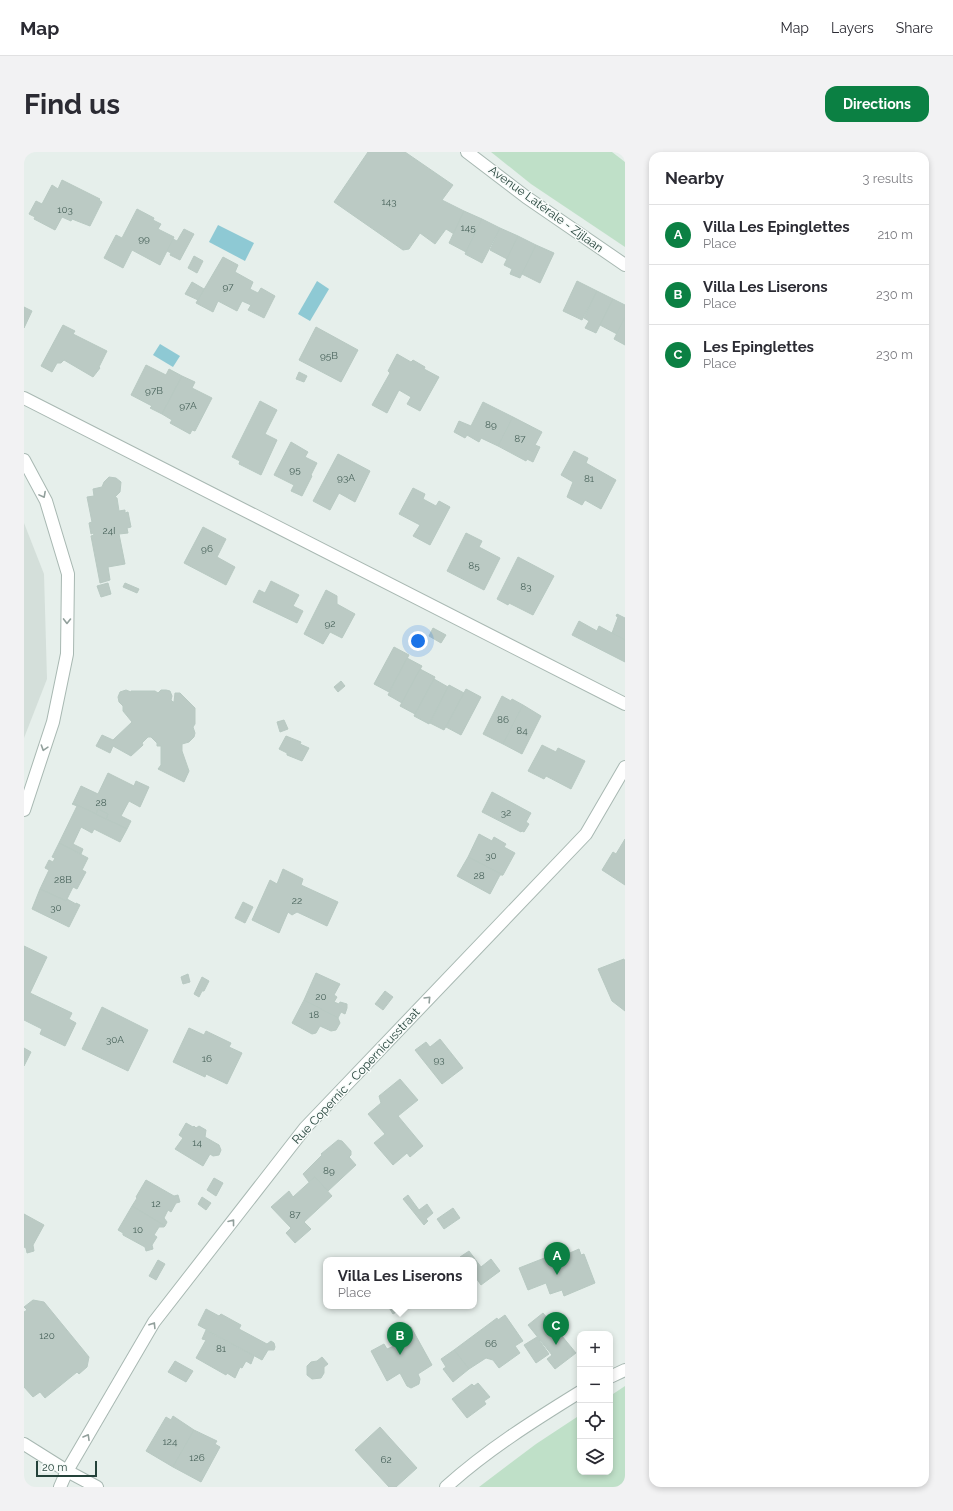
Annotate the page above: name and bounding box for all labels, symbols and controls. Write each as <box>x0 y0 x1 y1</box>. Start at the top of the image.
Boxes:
text: Map <box>20 17 59 39</box>
text: Map <box>781 20 809 36</box>
text: Layers <box>831 20 874 36</box>
text: Share <box>896 20 933 36</box>
button: Directions <box>825 86 929 122</box>
text: Find us <box>24 88 120 121</box>
street label: Avenue Latérale - Zijlaan <box>486 163 606 255</box>
text: Nearby <box>665 168 724 188</box>
text: 3 results <box>863 171 913 186</box>
house number: 143 <box>381 196 397 207</box>
house number: 103 <box>57 204 73 215</box>
text: Villa Les Epinglettes <box>703 218 850 236</box>
house number: 145 <box>460 222 476 233</box>
text: A <box>674 227 682 242</box>
text: 210 m <box>877 227 913 242</box>
house number: 99 <box>138 233 150 244</box>
text: Place <box>703 236 736 251</box>
text: Villa Les Liserons <box>703 278 828 296</box>
house number: 97 <box>222 281 234 292</box>
text: B <box>674 287 682 302</box>
text: 230 m <box>876 287 913 302</box>
text: Place <box>703 296 736 311</box>
text: Les Epinglettes <box>703 338 814 356</box>
text: C <box>674 347 682 362</box>
text: 230 m <box>876 347 913 362</box>
house number: 95B <box>320 350 338 361</box>
text: Place <box>703 356 736 371</box>
house number: 97B <box>145 385 163 396</box>
house number: 97A <box>179 400 197 411</box>
house number: 89 <box>485 419 497 430</box>
house number: 87 <box>514 433 526 444</box>
house number: 95 <box>289 464 301 475</box>
house number: 93A <box>337 472 355 483</box>
house number: 81 <box>584 473 595 484</box>
one-way arrow <box>38 491 45 498</box>
house number: 24I <box>102 525 116 536</box>
house number: 96 <box>201 543 213 554</box>
house number: 85 <box>468 560 480 571</box>
house number: 83 <box>520 581 532 592</box>
one-way arrow <box>63 618 71 624</box>
house number: 92 <box>324 618 336 629</box>
your location <box>408 631 428 651</box>
house number: 86 <box>497 714 509 725</box>
house number: 84 <box>516 725 528 736</box>
one-way arrow <box>41 744 49 751</box>
house number: 28 <box>95 797 107 808</box>
house number: 32 <box>501 807 511 818</box>
house number: 30 <box>485 850 497 861</box>
house number: 28 <box>473 870 485 881</box>
house number: 28B <box>54 874 72 885</box>
house number: 22 <box>292 895 302 906</box>
house number: 30 <box>50 902 62 913</box>
house number: 20 <box>315 991 327 1002</box>
one-way arrow <box>424 996 431 1004</box>
street label: Rue Copernic - Copernicusstraat <box>289 1005 423 1147</box>
house number: 18 <box>309 1009 319 1020</box>
house number: 30A <box>106 1034 124 1045</box>
house number: 16 <box>202 1053 212 1064</box>
house number: 93 <box>433 1054 445 1065</box>
house number: 14 <box>192 1137 202 1148</box>
house number: 89 <box>323 1165 335 1176</box>
house number: 12 <box>151 1198 161 1209</box>
house number: 87 <box>289 1209 301 1220</box>
one-way arrow <box>227 1219 235 1226</box>
house number: 10 <box>133 1224 143 1235</box>
pin: A <box>544 1242 570 1275</box>
popup <box>323 1257 477 1309</box>
text: Villa Les Liserons <box>338 1267 462 1285</box>
text: Place <box>338 1285 371 1300</box>
pin: C <box>543 1312 569 1345</box>
one-way arrow <box>148 1322 156 1329</box>
pin: B <box>387 1322 413 1355</box>
house number: 120 <box>39 1330 55 1341</box>
map controls <box>577 1331 613 1475</box>
button: + <box>577 1331 613 1367</box>
house number: 66 <box>485 1338 497 1349</box>
house number: 81 <box>216 1343 227 1354</box>
button: − <box>577 1367 613 1403</box>
button: locate <box>577 1403 613 1439</box>
one-way arrow <box>82 1434 89 1441</box>
house number: 124 <box>163 1436 178 1447</box>
button: layers <box>577 1439 613 1475</box>
house number: 126 <box>189 1452 205 1463</box>
house number: 62 <box>380 1454 392 1465</box>
scale bar <box>36 1459 97 1478</box>
text: 20 m <box>42 1461 67 1474</box>

